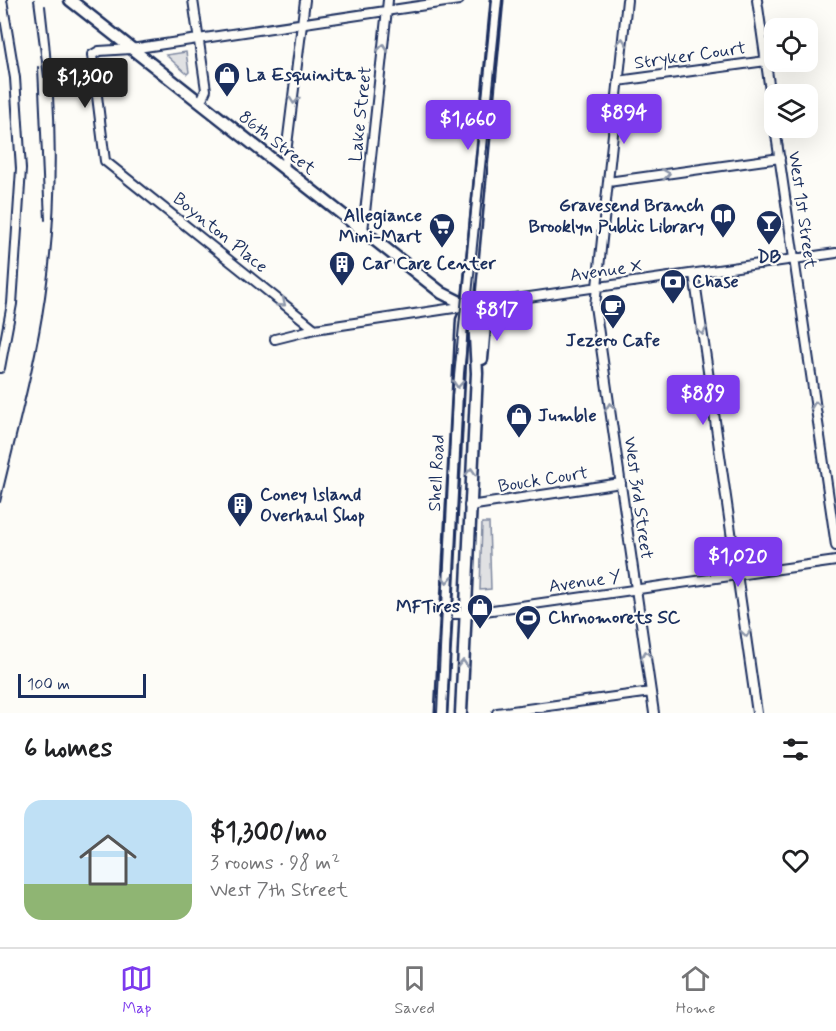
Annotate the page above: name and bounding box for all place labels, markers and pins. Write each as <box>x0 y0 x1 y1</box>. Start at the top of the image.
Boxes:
pin: $1,300 <box>36 58 134 109</box>
shop icon: La Esquinita <box>212 60 242 98</box>
place label: La Esquinita <box>246 63 357 87</box>
pin: $894 <box>588 94 660 145</box>
pin: $1,660 <box>419 100 517 151</box>
place label: Gravesend Branch Brooklyn Public Library <box>529 194 704 239</box>
library icon: Gravesend Branch Brooklyn Public Library <box>708 201 738 239</box>
place label: Allegiance Mini-Mart <box>339 204 423 249</box>
bar icon: DB <box>754 208 784 246</box>
supermarket icon: Allegiance Mini-Mart <box>427 211 457 249</box>
place label: DB <box>757 245 782 269</box>
building icon: Car Care Center <box>327 249 357 287</box>
place label: Car Care Center <box>362 252 496 276</box>
bank icon: Chase <box>658 267 688 305</box>
place label: Chase <box>692 270 739 294</box>
pin: $817 <box>461 291 533 342</box>
cafe icon: Jezero Cafe <box>598 292 628 330</box>
place label: Jezero Cafe <box>566 329 660 353</box>
pin: $889 <box>667 375 739 426</box>
shop icon: Jumble <box>504 401 534 439</box>
place label: Jumble <box>538 404 597 428</box>
place label: Coney Island Overhaul Shop <box>260 483 365 528</box>
building icon: Coney Island Overhaul Shop <box>225 490 255 528</box>
pin: $1,020 <box>689 537 787 588</box>
shop icon: MFTires <box>465 592 495 630</box>
place label: MFTires <box>396 595 460 619</box>
sports icon: Chrnomorets SC <box>513 603 543 641</box>
place label: Chrnomorets SC <box>548 606 681 630</box>

